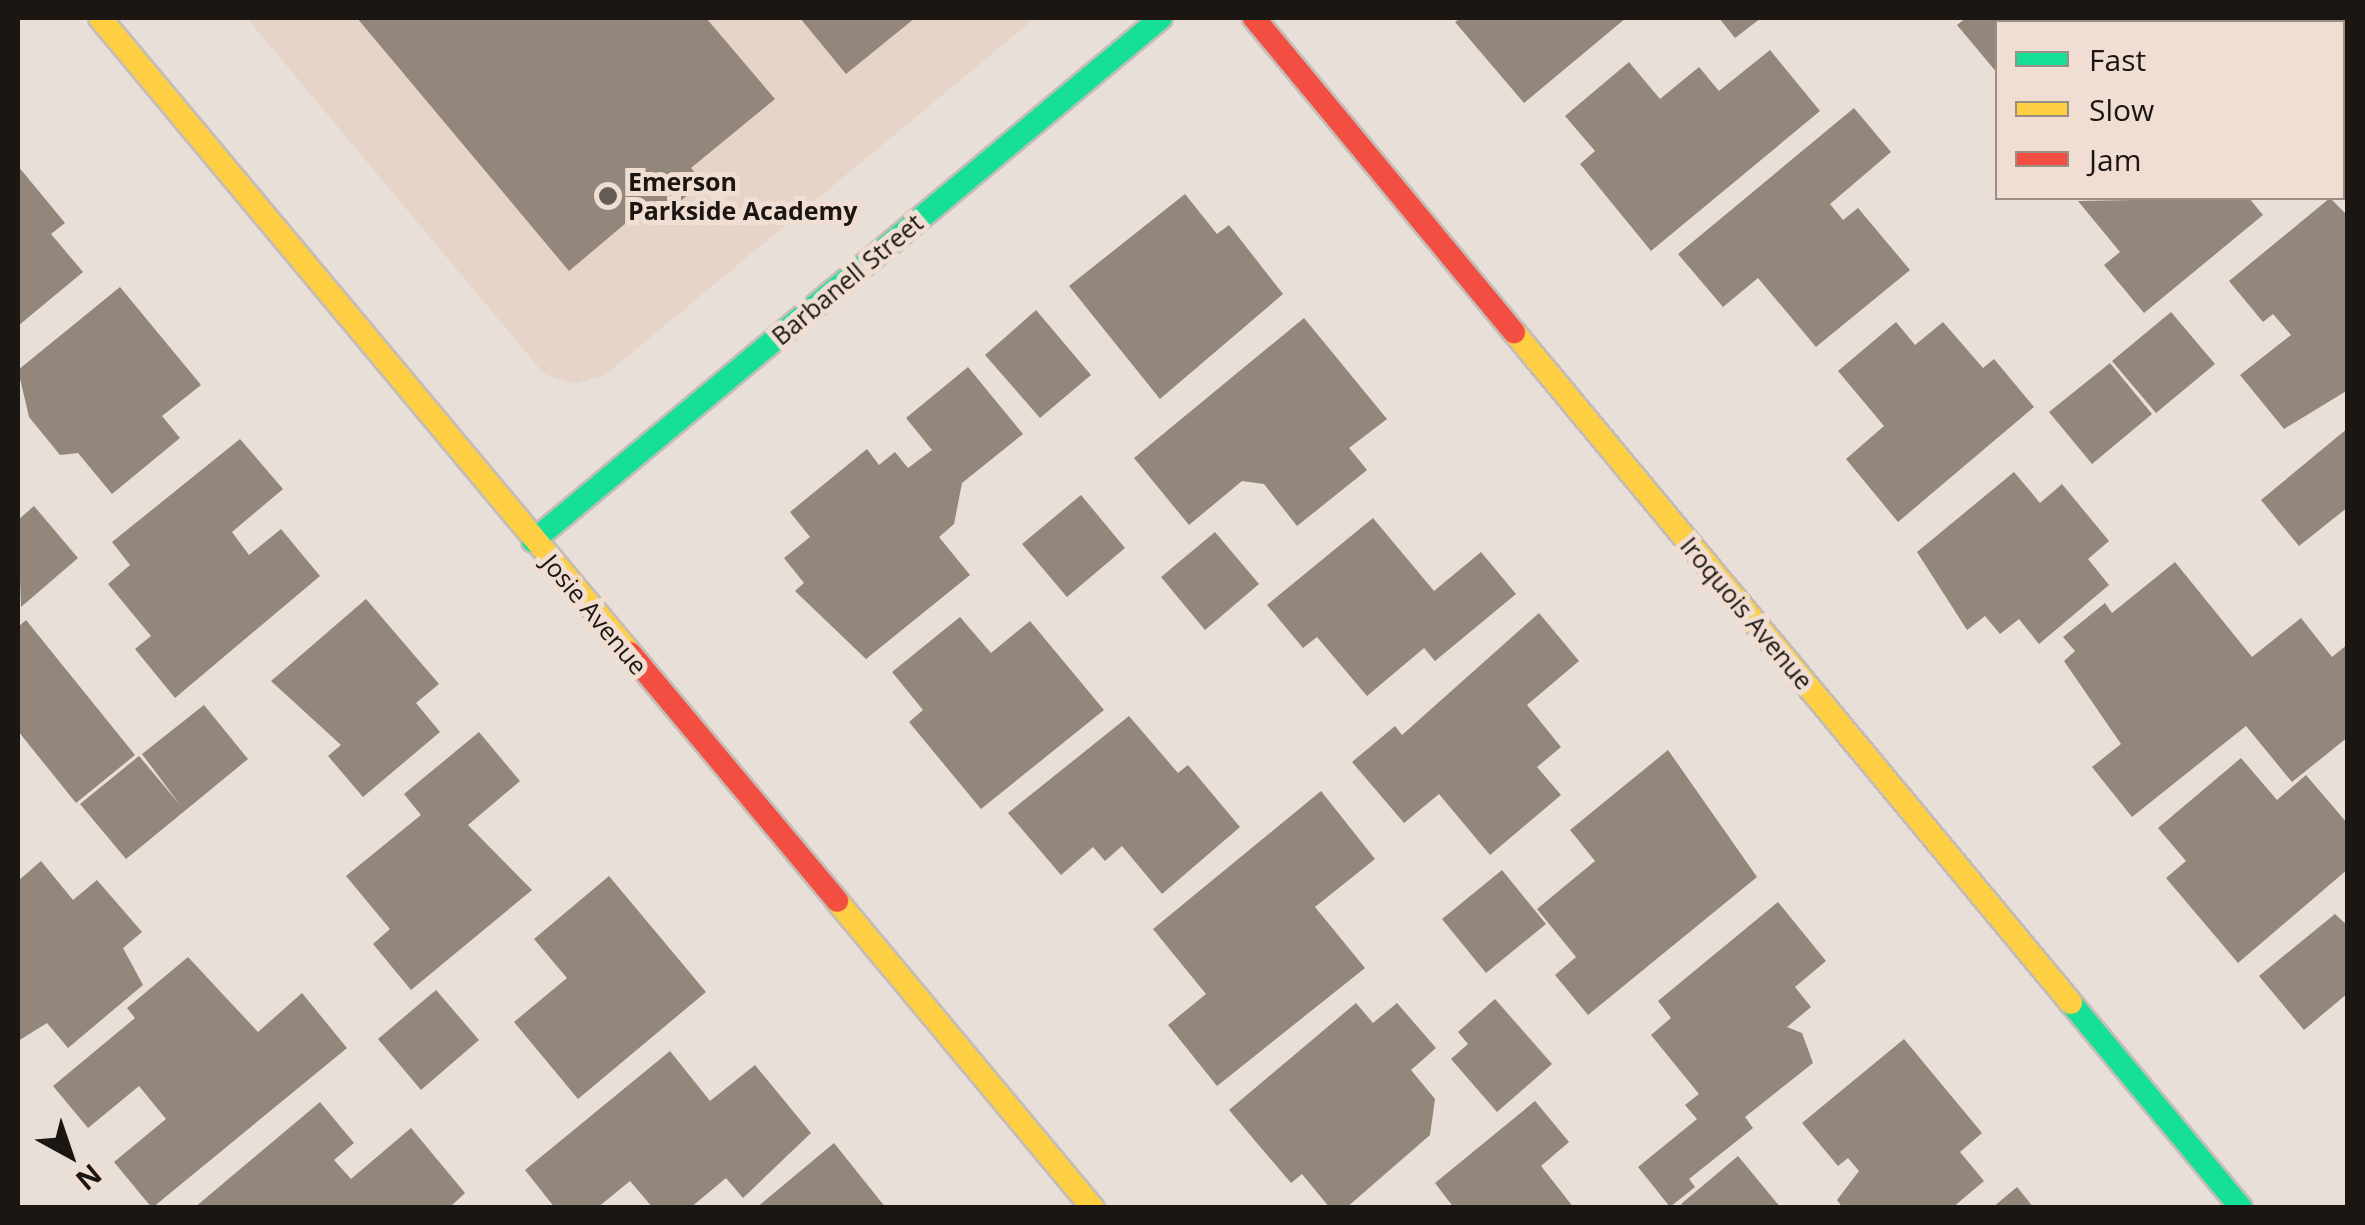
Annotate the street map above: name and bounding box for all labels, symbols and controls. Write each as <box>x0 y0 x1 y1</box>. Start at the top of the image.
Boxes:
legend <box>1995 20 2345 200</box>
text: Fast <box>2089 39 2146 80</box>
text: Slow <box>2089 89 2154 130</box>
text: Jam <box>2089 139 2142 180</box>
place label: Emerson Parkside Academy <box>628 167 857 226</box>
marker: Emerson Parkside Academy <box>597 185 619 207</box>
street label: Barbanell Street <box>765 207 929 351</box>
street label: Iroquois Avenue <box>1675 531 1819 695</box>
street label: Josie Avenue <box>536 548 654 680</box>
north arrow <box>20 1105 120 1205</box>
text: N <box>68 1156 110 1200</box>

